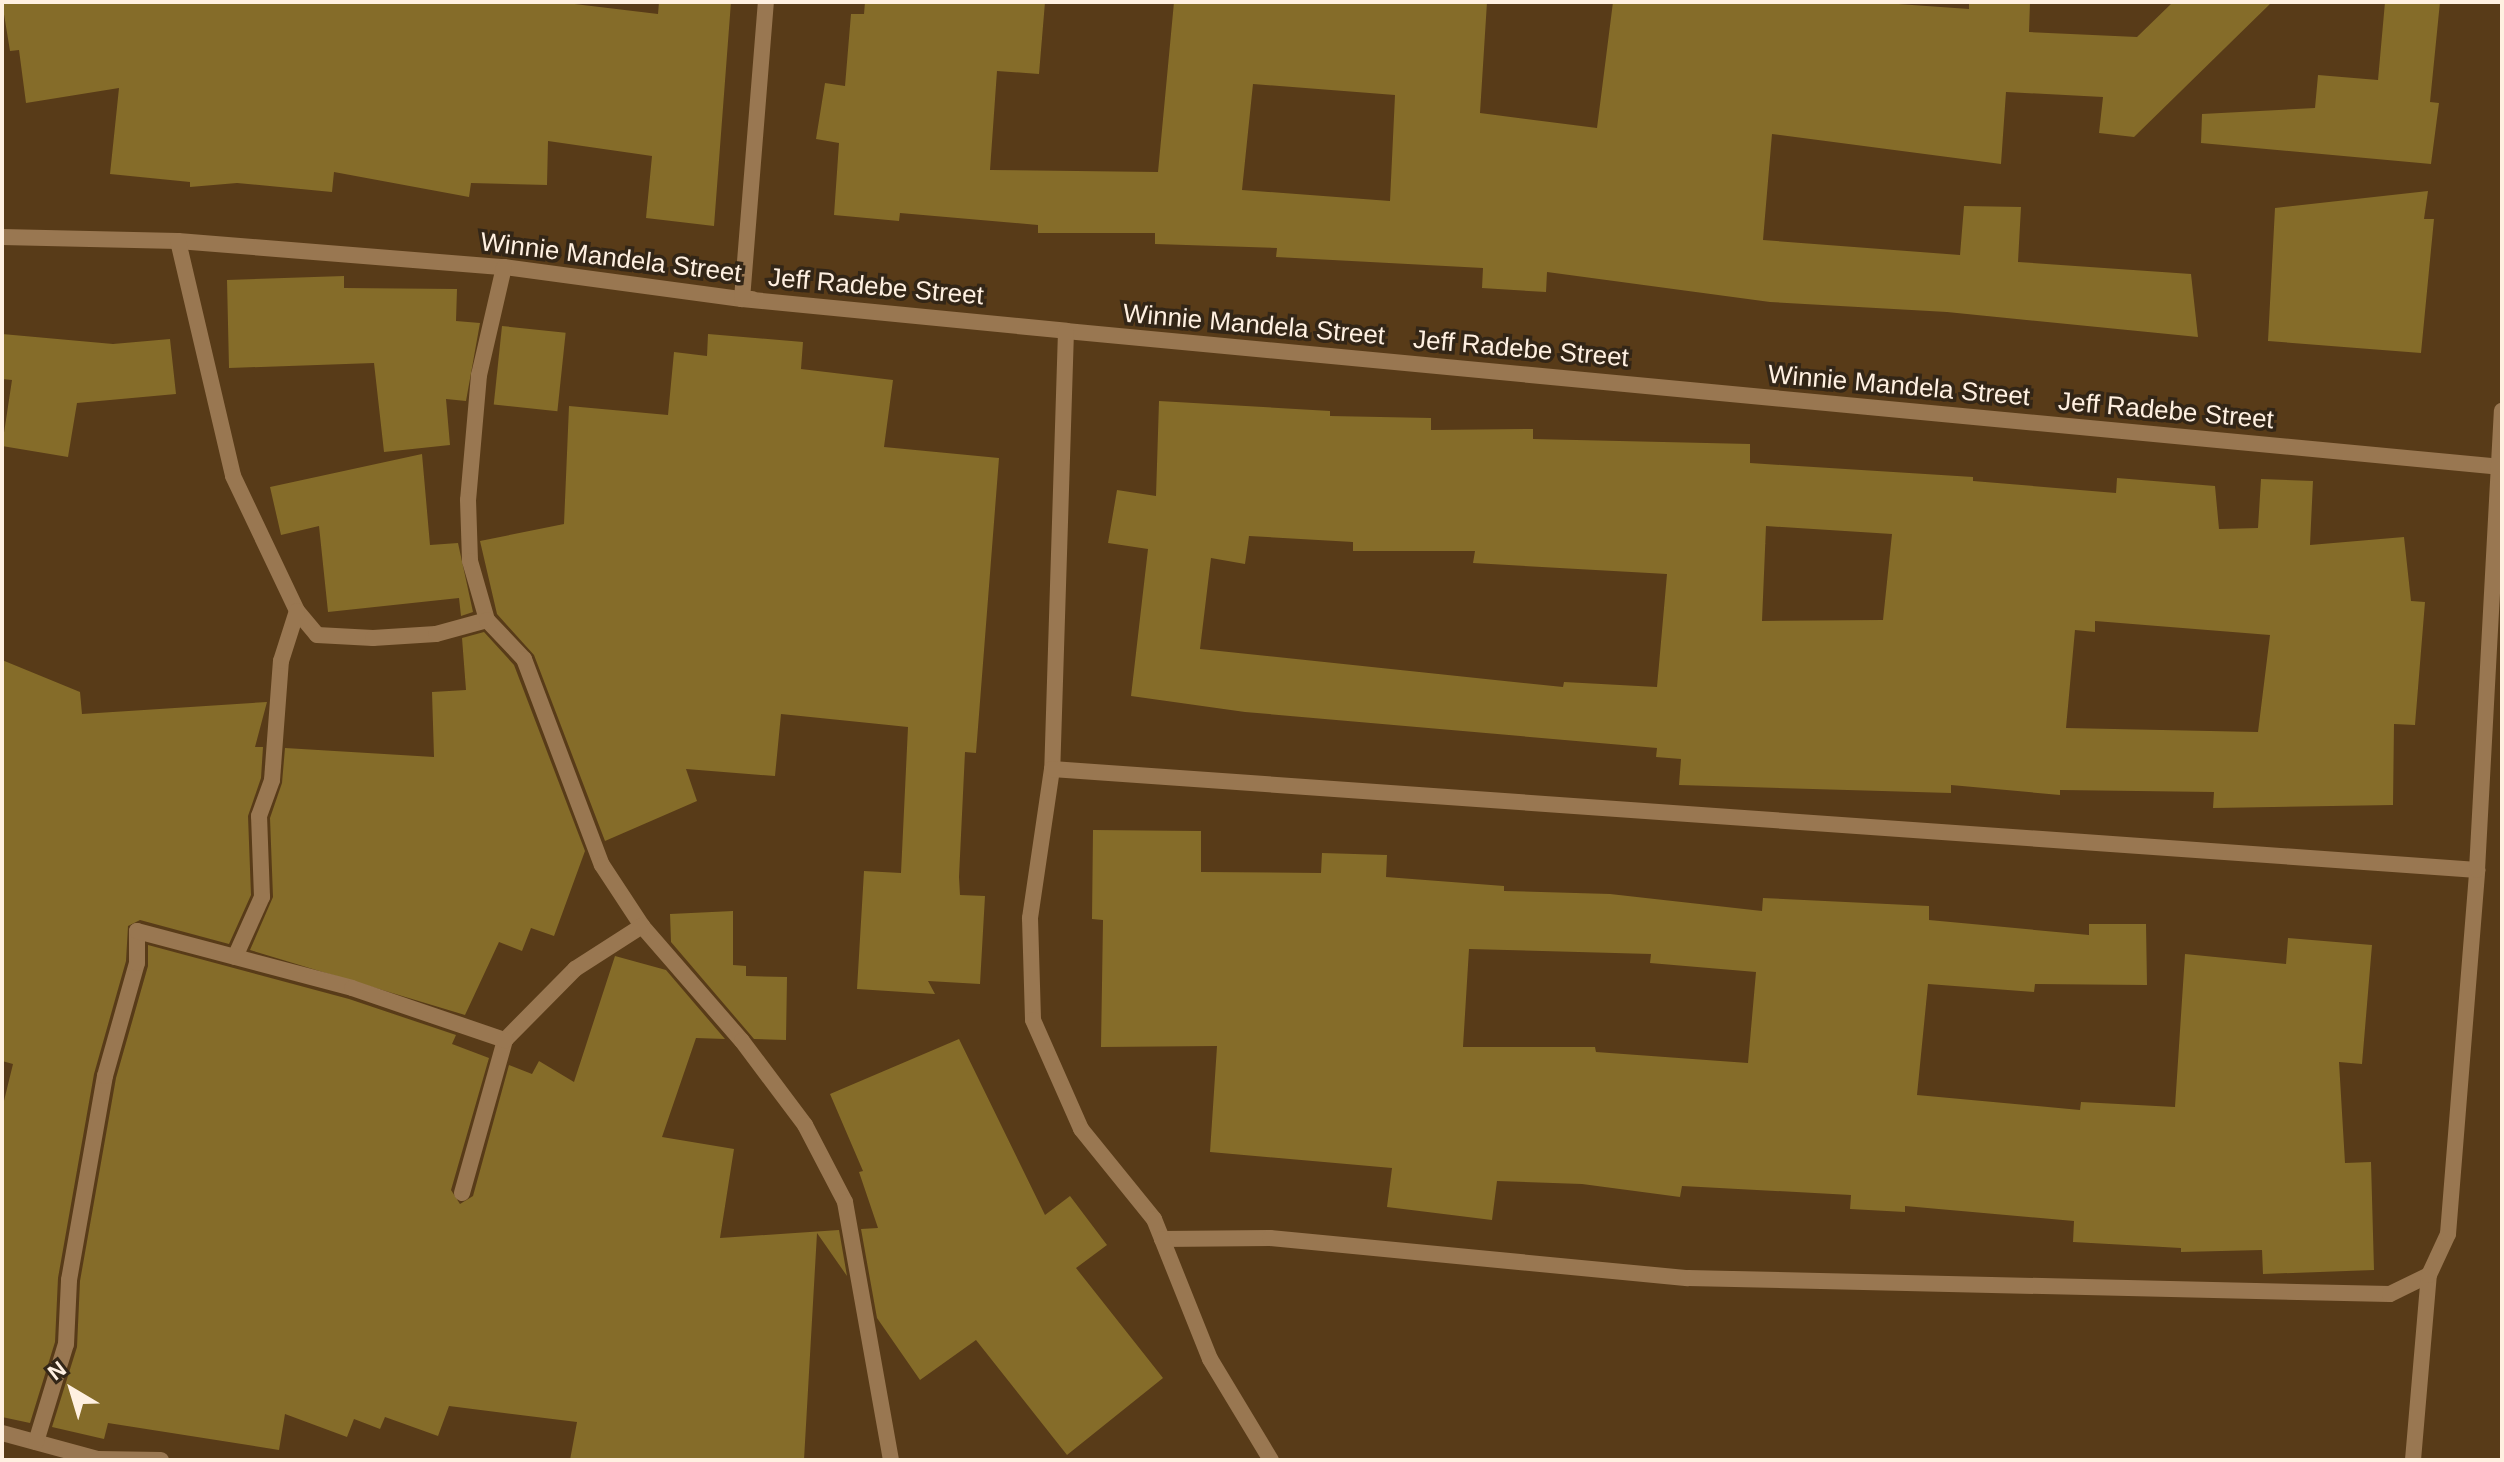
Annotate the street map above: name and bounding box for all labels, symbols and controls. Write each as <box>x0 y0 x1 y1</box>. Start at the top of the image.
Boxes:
street label: Winnie Mandela Street <box>479 226 743 290</box>
street label: Jeff Radebe Street <box>767 262 985 312</box>
street label: Winnie Mandela Street <box>1122 298 1386 352</box>
street label: Jeff Radebe Street <box>1412 324 1630 374</box>
street label: Winnie Mandela Street <box>1767 359 2031 413</box>
street label: Jeff Radebe Street <box>2057 386 2275 436</box>
north arrow <box>32 1350 112 1430</box>
text: N <box>43 1356 71 1385</box>

